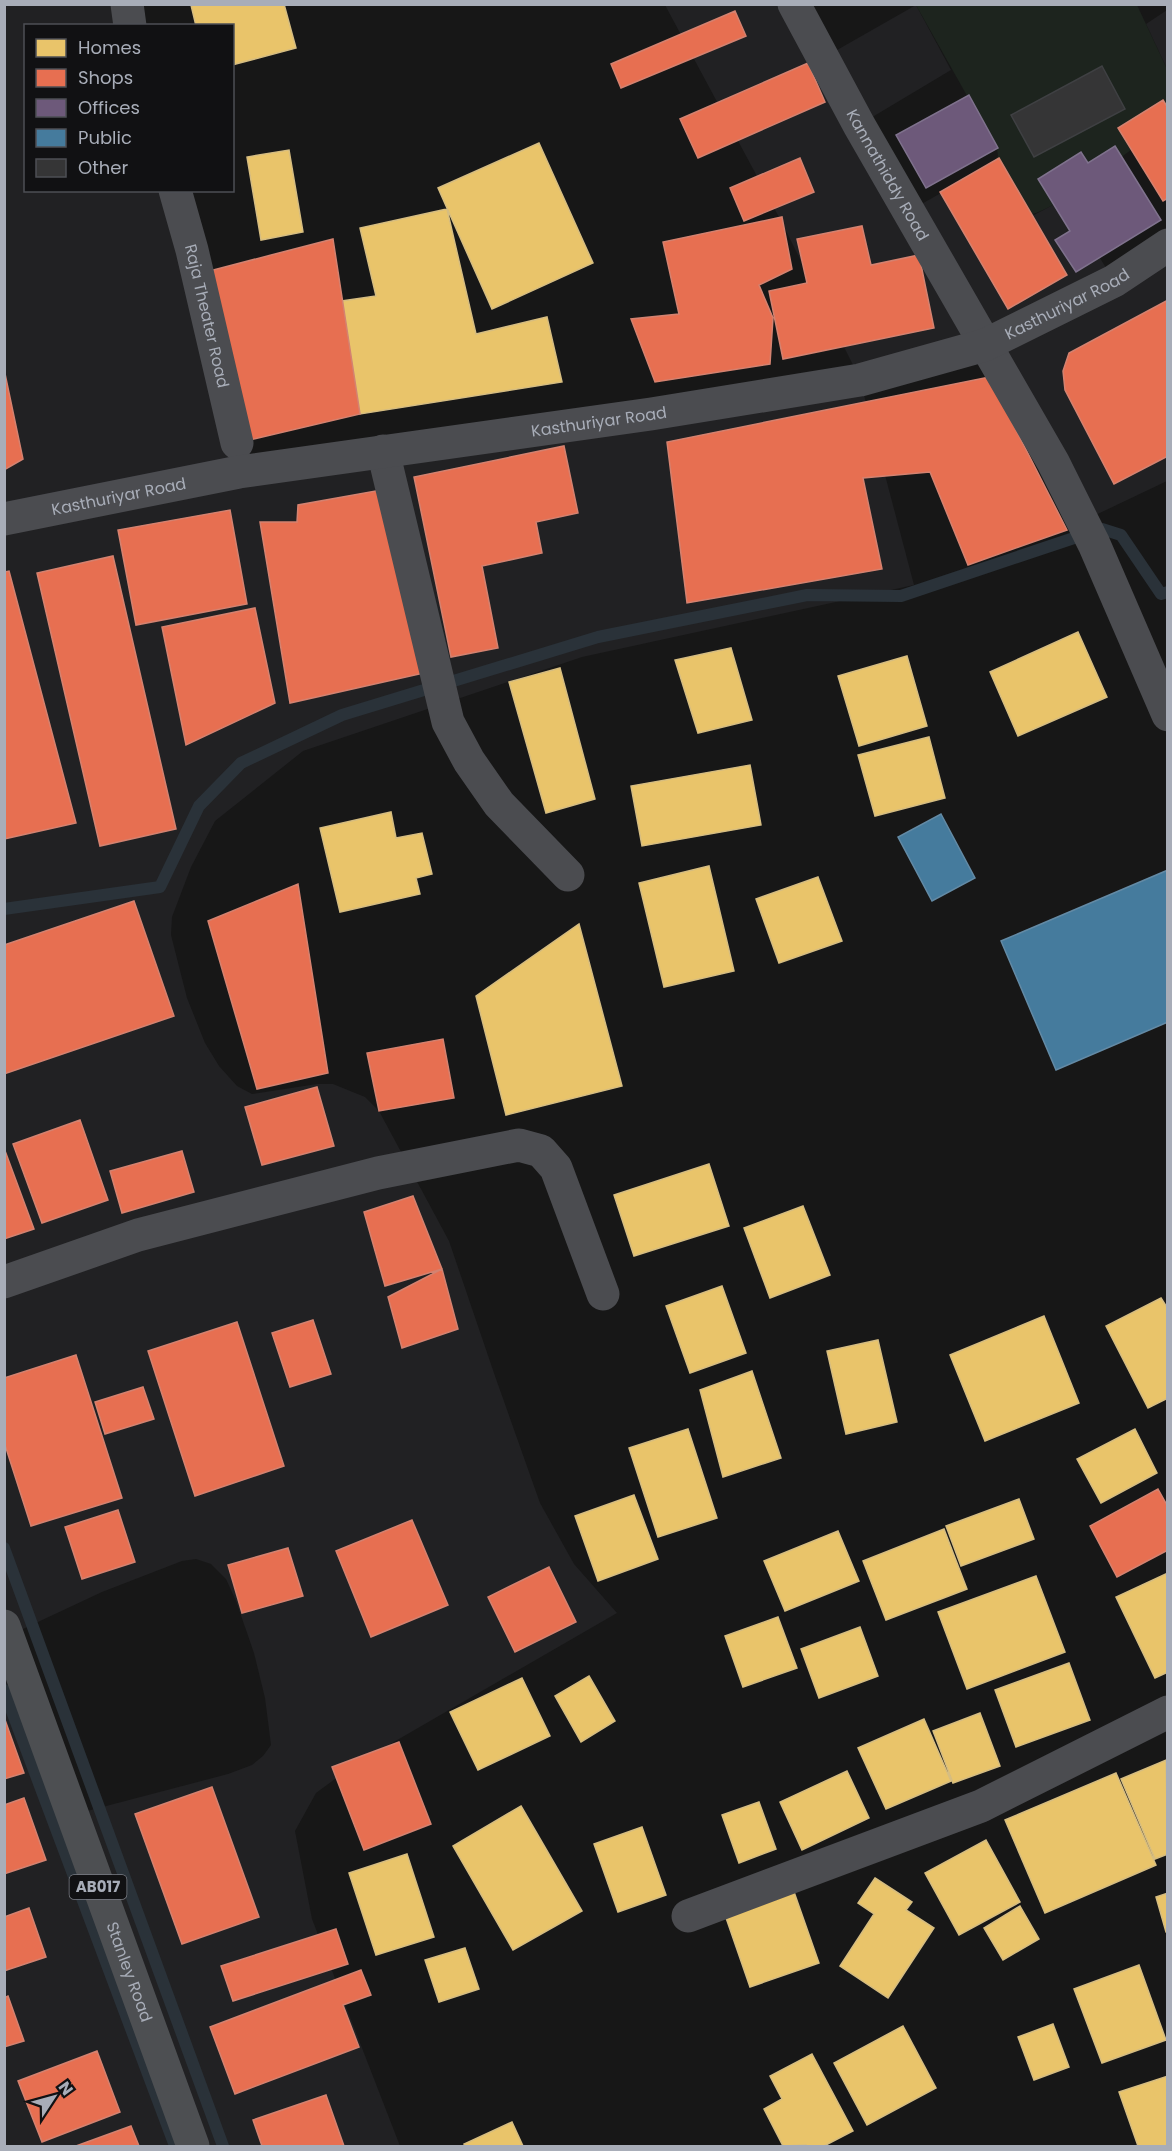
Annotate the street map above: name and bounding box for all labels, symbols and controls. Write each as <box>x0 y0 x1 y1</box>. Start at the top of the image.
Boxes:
legend <box>24 24 234 192</box>
text: Homes <box>78 35 141 60</box>
text: Shops <box>78 65 133 90</box>
text: Offices <box>78 95 140 120</box>
street label: Kannathiddy Road <box>841 105 934 245</box>
text: Public <box>78 125 132 150</box>
text: Other <box>78 155 128 180</box>
street label: Raja Theater Road <box>179 241 235 390</box>
street label: Kasthuriyar Road <box>1001 263 1134 345</box>
street label: Kasthuriyar Road <box>530 401 668 443</box>
street label: Kasthuriyar Road <box>50 472 188 521</box>
road number: AB017 <box>70 1875 126 1899</box>
street label: Stanley Road <box>100 1919 158 2025</box>
north arrow <box>24 2067 84 2127</box>
text: N <box>53 2077 79 2100</box>

